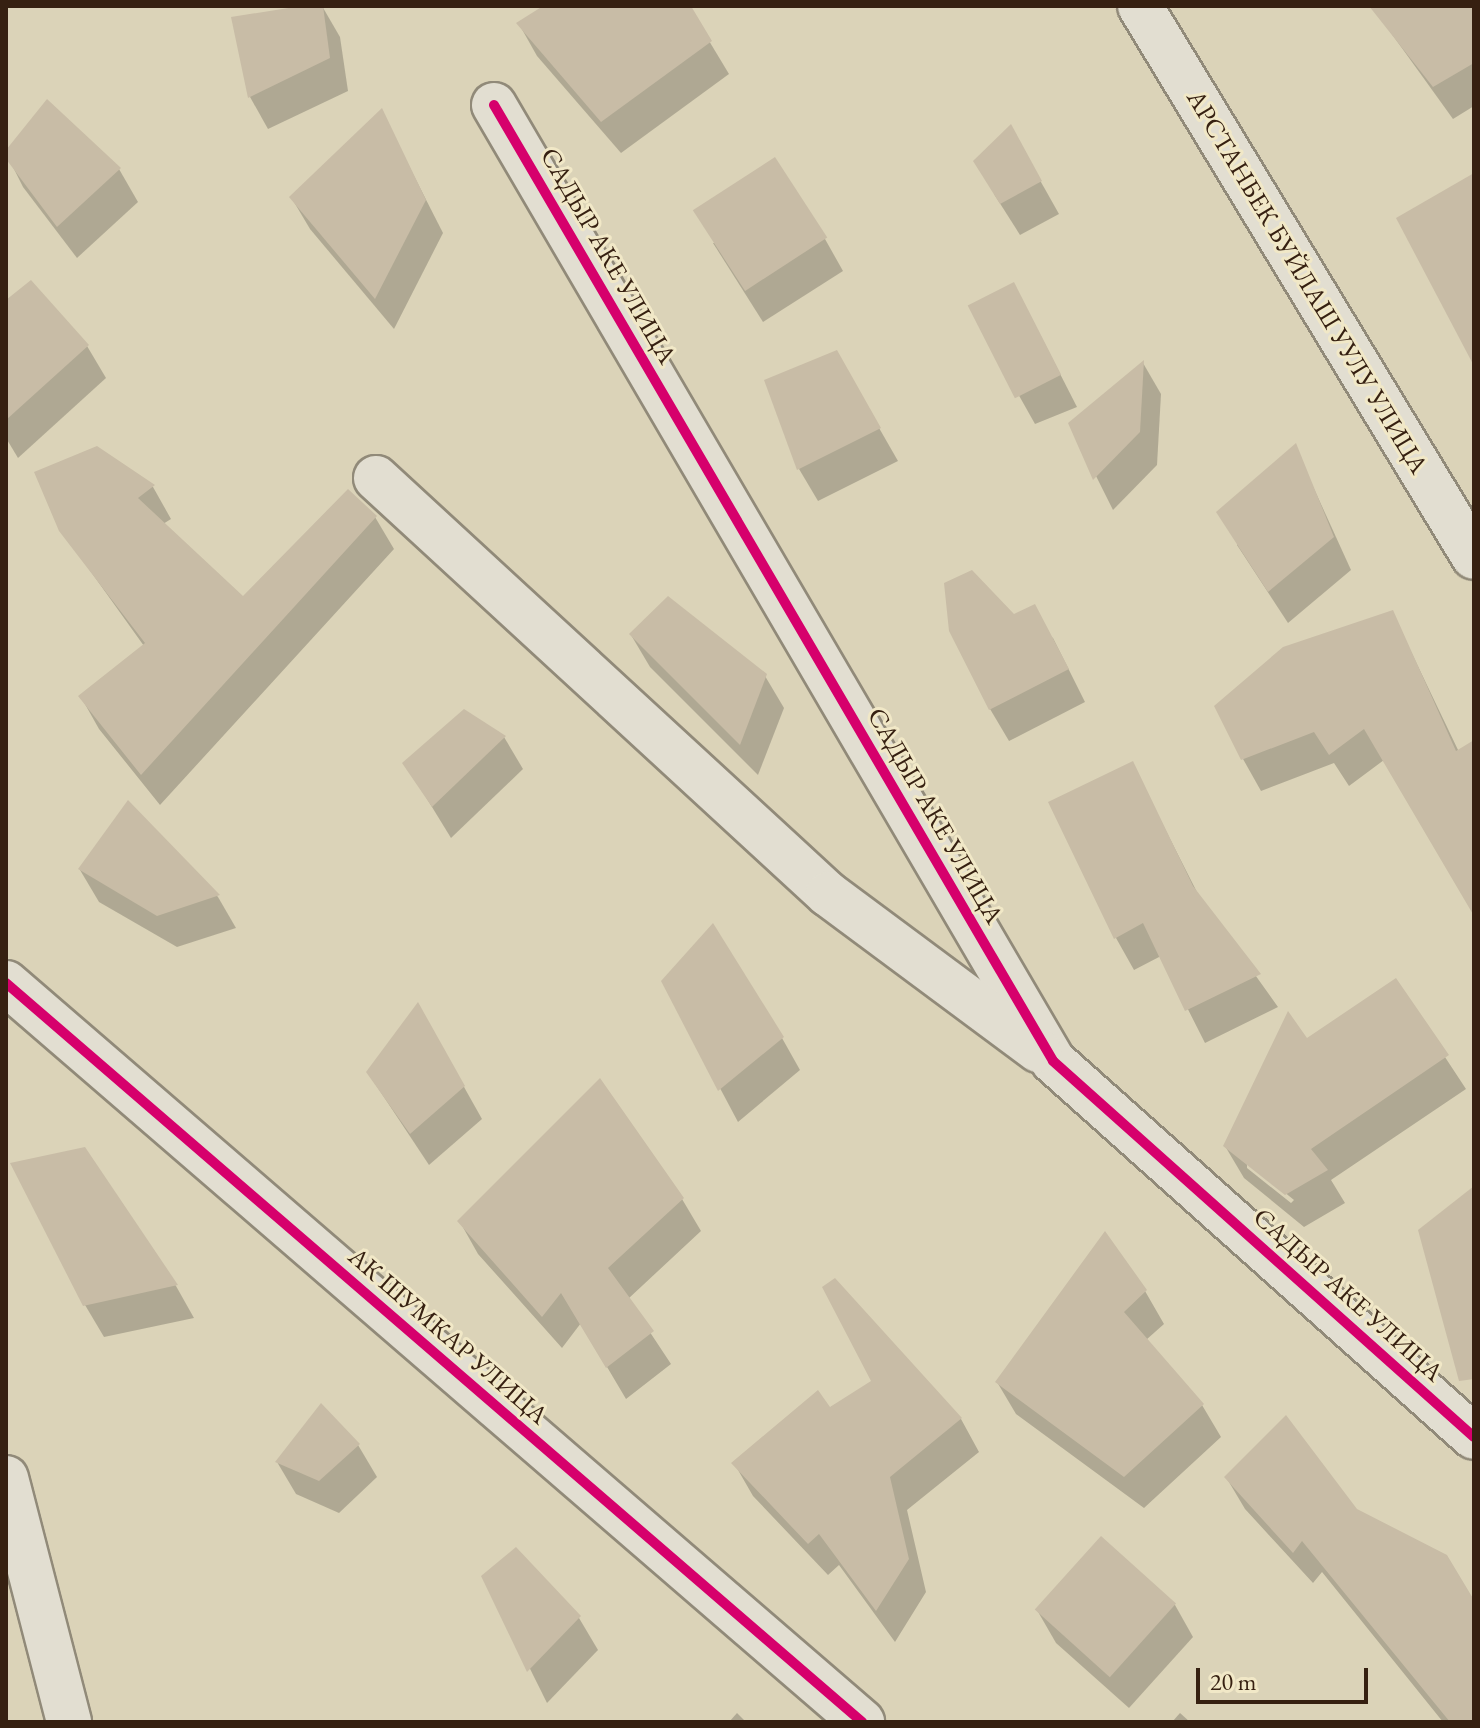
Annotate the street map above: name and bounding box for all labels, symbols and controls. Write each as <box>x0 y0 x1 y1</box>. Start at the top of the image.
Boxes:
street label: АРСТАНБЕК БУЙЛАШ УУЛУ УЛИЦА <box>1180 84 1434 480</box>
street label: САДЫР АКЕ УЛИЦА <box>533 142 683 370</box>
street label: САДЫР АКЕ УЛИЦА <box>860 702 1010 930</box>
street label: САДЫР АКЕ УЛИЦА <box>1247 1202 1449 1388</box>
street label: АК ШУМКАР УЛИЦА <box>342 1241 554 1431</box>
scale bar <box>1200 1652 1372 1702</box>
text: 20 m <box>1210 1666 1257 1697</box>

